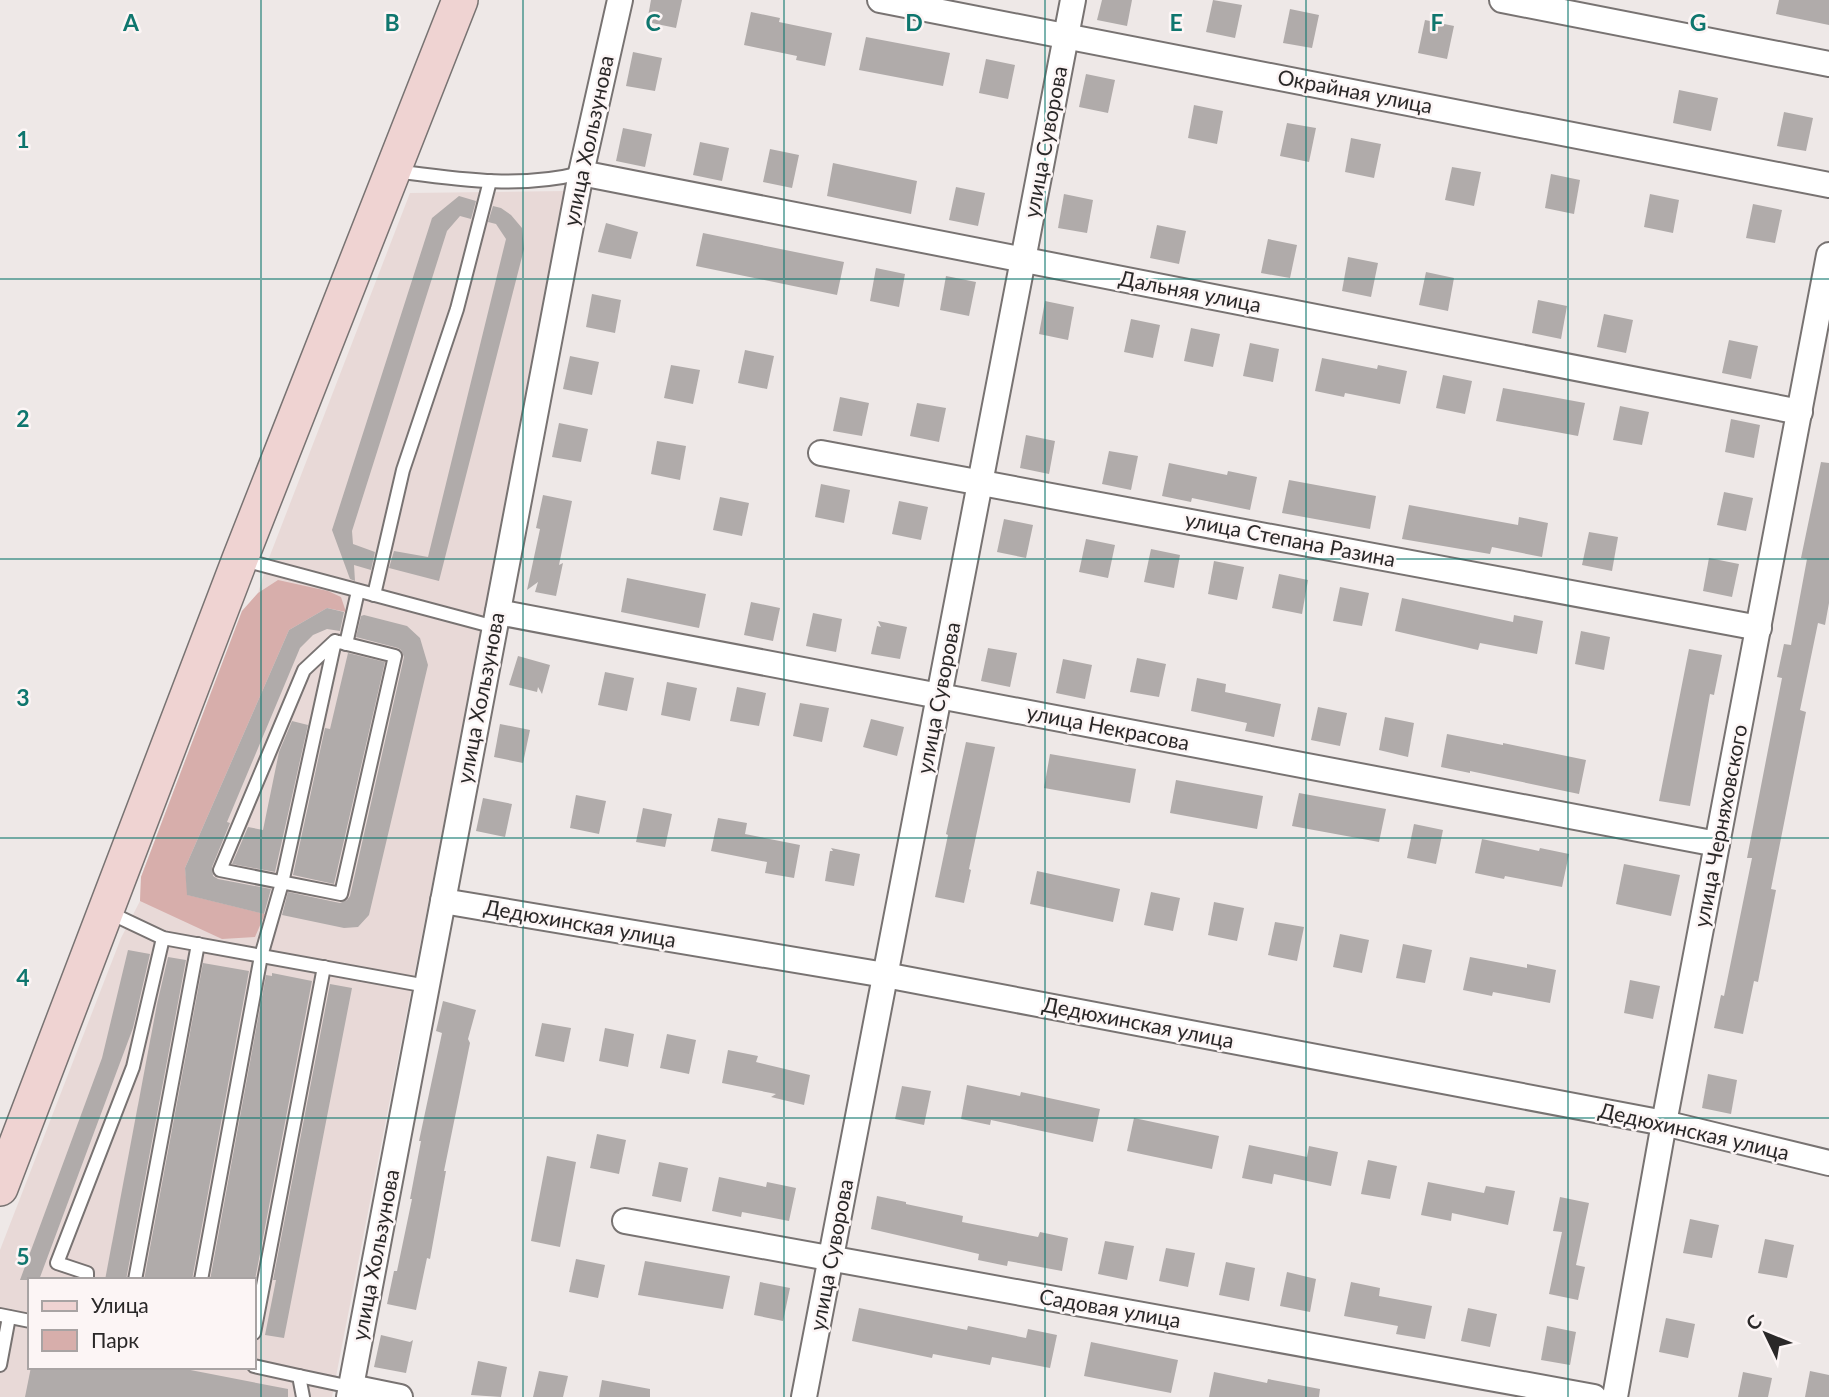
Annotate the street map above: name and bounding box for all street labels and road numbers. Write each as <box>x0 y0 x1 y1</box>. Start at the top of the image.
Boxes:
street label: улица Хользунова <box>557 53 618 228</box>
street label: Окрайная улица <box>1276 63 1435 118</box>
street label: улица Суворова <box>1018 64 1072 220</box>
street label: Дальняя улица <box>1117 264 1264 317</box>
street label: улица Степана Разина <box>1183 506 1398 571</box>
street label: улица Хользунова <box>451 610 508 786</box>
street label: улица Суворова <box>911 620 965 776</box>
street label: улица Некрасова <box>1025 698 1192 755</box>
street label: улица Черняховского <box>1688 722 1751 929</box>
street label: Дедюхинская улица <box>482 893 678 952</box>
street label: Дедюхинская улица <box>1040 991 1236 1052</box>
street label: Дедюхинская улица <box>1597 1096 1792 1165</box>
street label: улица Хользунова <box>346 1167 403 1343</box>
street label: улица Суворова <box>804 1177 858 1333</box>
street label: Садовая улица <box>1038 1283 1183 1332</box>

